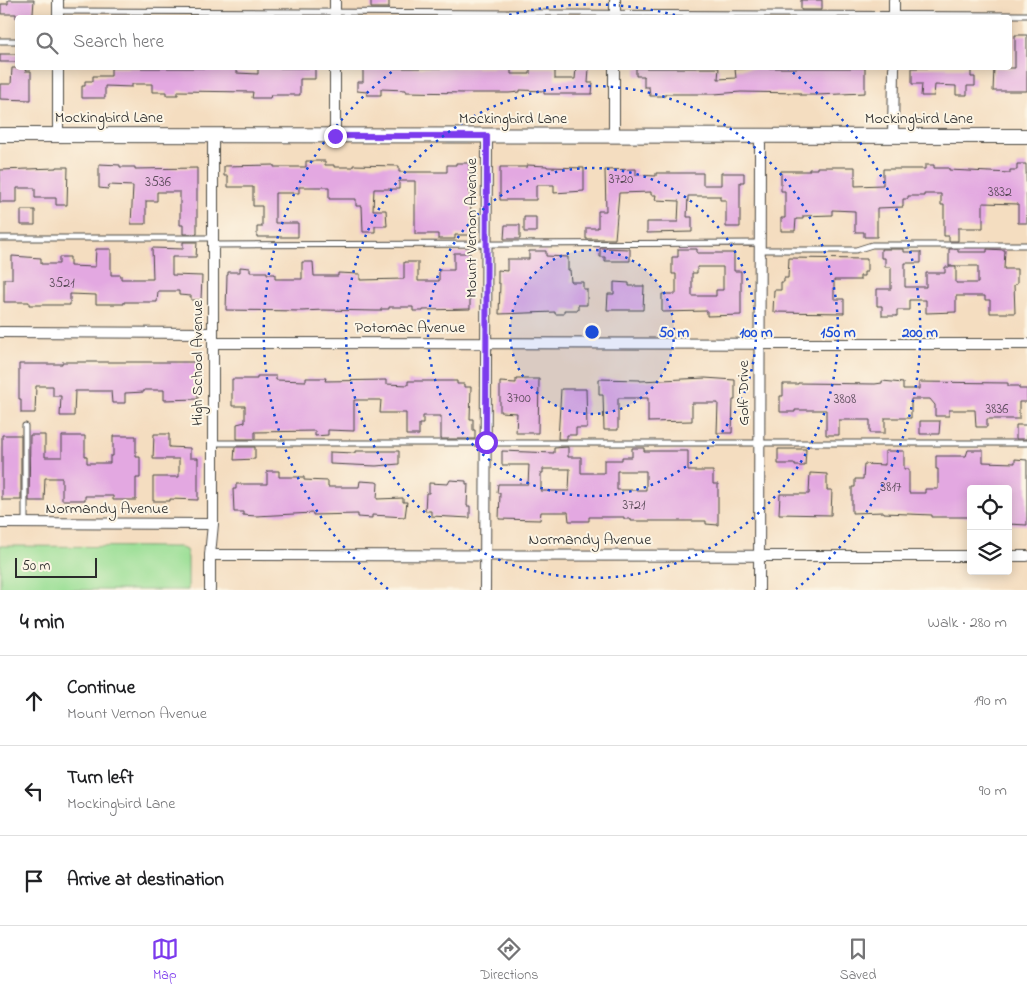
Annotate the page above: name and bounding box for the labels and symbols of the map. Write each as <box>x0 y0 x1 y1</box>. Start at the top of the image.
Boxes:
street label: Mockingbird Lane <box>55 106 164 130</box>
street label: Mockingbird Lane <box>459 107 568 131</box>
street label: Mockingbird Lane <box>865 107 974 131</box>
route end <box>324 125 347 148</box>
street label: Mount Vernon Avenue <box>460 157 484 298</box>
house number: 3720 <box>609 169 633 190</box>
house number: 3536 <box>145 172 171 193</box>
house number: 3832 <box>988 182 1012 203</box>
house number: 3521 <box>49 273 75 294</box>
street label: High School Avenue <box>186 299 210 426</box>
street label: Potomac Avenue <box>355 316 466 340</box>
text: 50 m <box>659 322 690 344</box>
text: 100 m <box>739 322 773 344</box>
text: 150 m <box>820 322 856 344</box>
text: 200 m <box>901 322 938 344</box>
centre of rings <box>583 323 601 341</box>
street label: Golf Drive <box>732 359 756 426</box>
house number: 3700 <box>507 388 531 409</box>
house number: 3808 <box>834 389 856 410</box>
house number: 3836 <box>986 399 1008 420</box>
route start <box>475 431 498 454</box>
house number: 3817 <box>880 477 902 498</box>
house number: 3721 <box>623 495 646 516</box>
street label: Normandy Avenue <box>46 497 169 521</box>
street label: Normandy Avenue <box>529 528 652 552</box>
scale bar <box>15 555 98 578</box>

